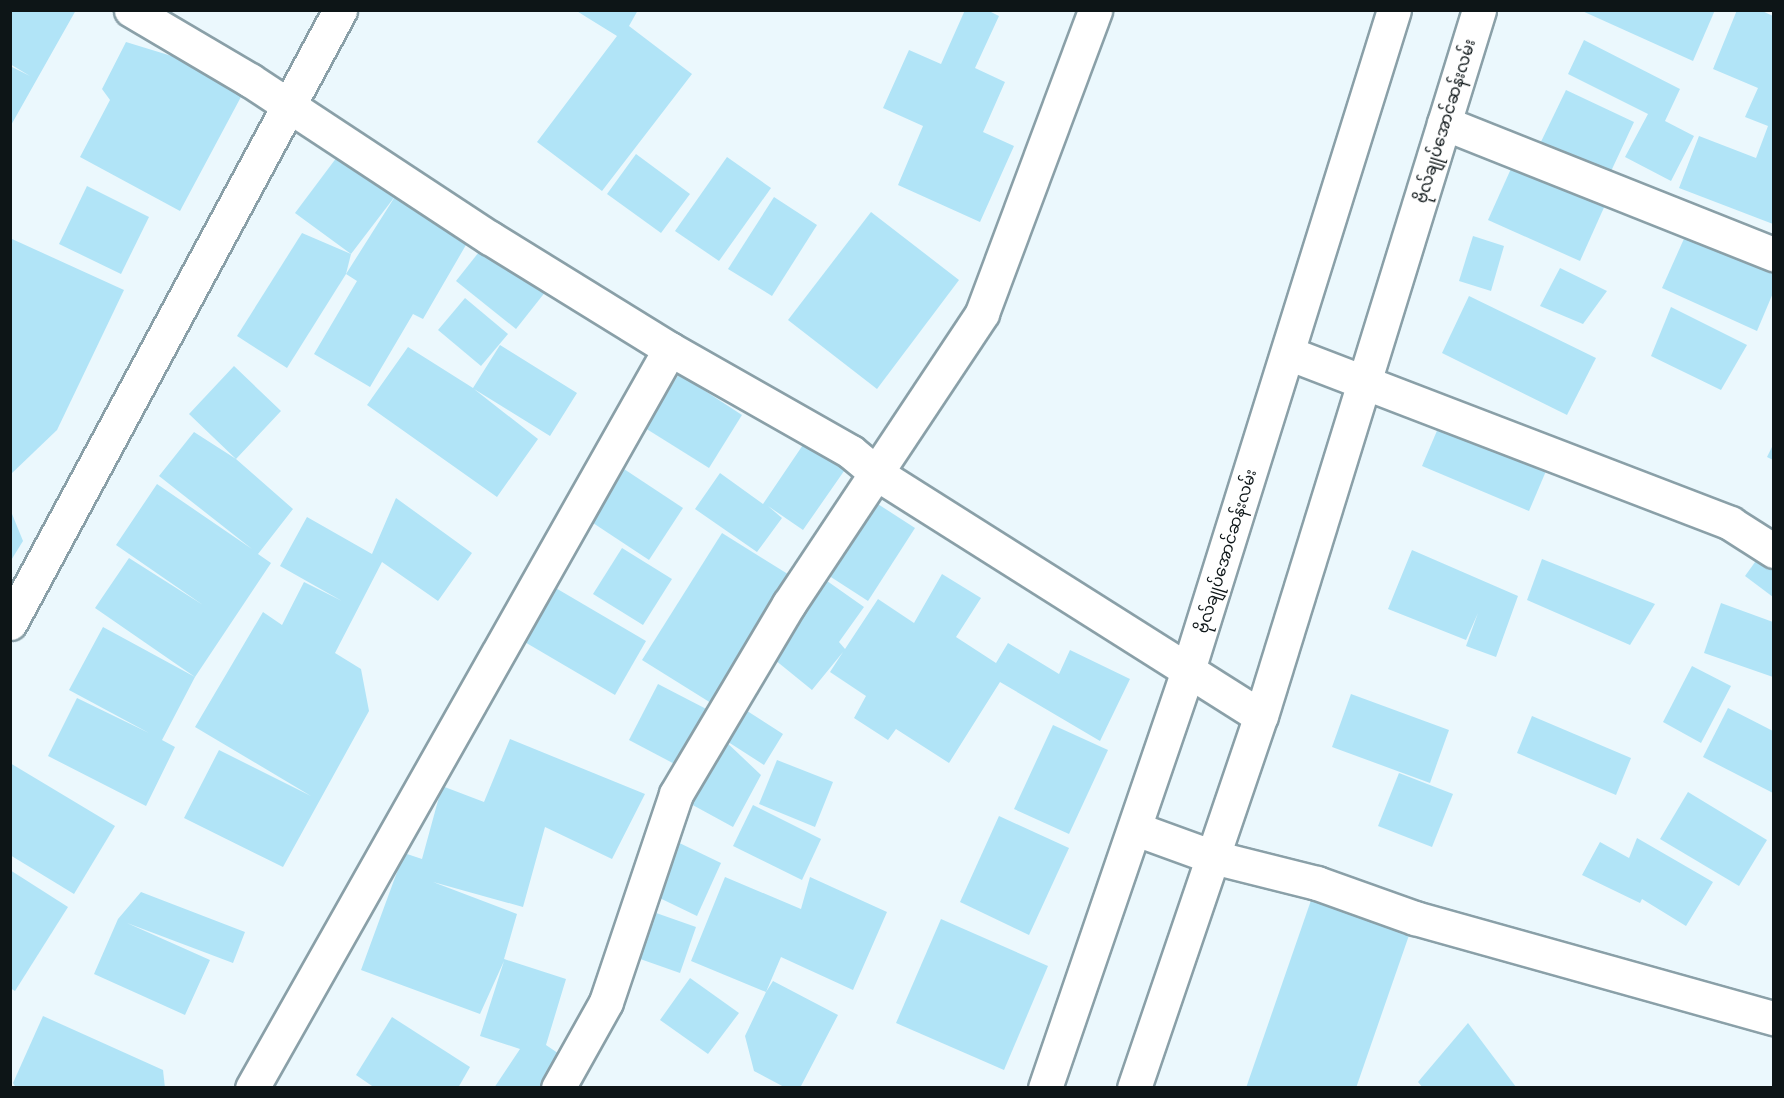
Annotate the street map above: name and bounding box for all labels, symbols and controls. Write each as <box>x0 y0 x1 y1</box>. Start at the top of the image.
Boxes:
street label: ဗိုလ်ချုပ်အောင်ဆန်းလမ်း <box>1411 37 1479 205</box>
street label: ဗိုလ်ချုပ်အောင်ဆန်းလမ်း <box>1192 467 1260 635</box>

